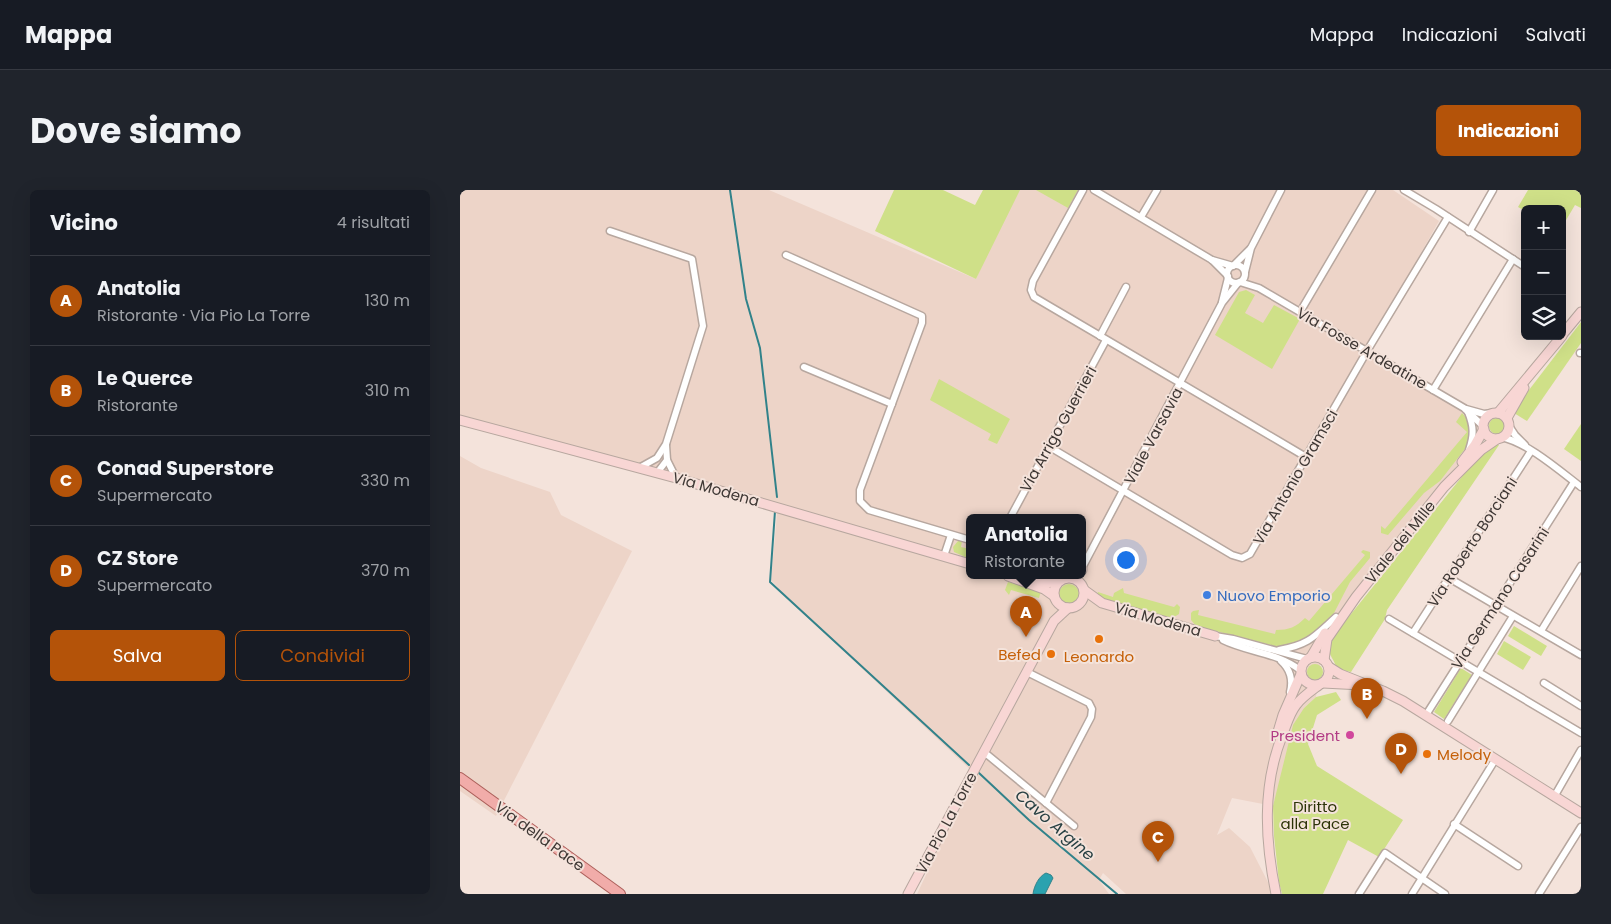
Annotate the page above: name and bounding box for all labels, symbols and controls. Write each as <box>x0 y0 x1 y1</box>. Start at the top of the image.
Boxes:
text: Mappa <box>25 18 112 51</box>
text: Mappa <box>1310 22 1374 47</box>
text: Indicazioni <box>1402 22 1498 47</box>
text: Salvati <box>1526 22 1586 47</box>
button: Indicazioni <box>1436 105 1581 156</box>
text: Dove siamo <box>30 106 242 155</box>
map controls <box>1521 205 1566 340</box>
button: + <box>1521 205 1566 250</box>
text: Vicino <box>50 208 118 237</box>
text: 4 risultati <box>337 211 410 234</box>
button: − <box>1521 250 1566 295</box>
text: Anatolia <box>97 275 181 302</box>
text: A <box>60 289 72 312</box>
text: 130 m <box>365 289 410 312</box>
button: layers <box>1521 295 1566 340</box>
street label: Via Fosse Ardeatine <box>1293 302 1431 394</box>
text: Ristorante · Via Pio La Torre <box>97 304 310 327</box>
street label: Via Arrigo Guerrieri <box>1015 362 1101 496</box>
text: Le Querce <box>97 365 193 392</box>
text: B <box>61 379 71 402</box>
text: 310 m <box>365 379 410 402</box>
street label: Viale Varsavia <box>1119 384 1187 488</box>
text: Ristorante <box>97 394 178 417</box>
street label: Via Antonio Gramsci <box>1248 405 1342 549</box>
text: Conad Superstore <box>97 455 274 482</box>
street label: Via Modena <box>670 467 762 511</box>
text: C <box>60 469 72 492</box>
text: 330 m <box>360 469 410 492</box>
street label: Via Roberto Borciani <box>1422 473 1522 611</box>
text: Supermercato <box>97 484 212 507</box>
street label: Viale dei Mille <box>1360 496 1440 588</box>
popup <box>966 514 1086 579</box>
text: Anatolia <box>984 521 1068 548</box>
street label: Via Germano Casarini <box>1446 523 1554 673</box>
text: CZ Store <box>97 545 178 572</box>
your location <box>1113 547 1139 573</box>
text: Ristorante <box>984 550 1065 573</box>
text: D <box>60 559 72 582</box>
text: 370 m <box>361 559 410 582</box>
text: Supermercato <box>97 574 212 597</box>
place label: Nuovo Emporio <box>1217 585 1331 606</box>
marker: Nuovo Emporio <box>1201 589 1213 601</box>
pin: A <box>1010 596 1042 637</box>
street label: Via Modena <box>1112 597 1204 641</box>
button: Salva <box>50 630 225 681</box>
button: Condividi <box>235 630 410 681</box>
marker: Leonardo <box>1093 633 1105 645</box>
place label: Befed <box>998 644 1041 665</box>
place label: Leonardo <box>1064 646 1134 667</box>
marker: Befed <box>1045 648 1057 660</box>
pin: B <box>1351 678 1383 719</box>
place label: President <box>1270 725 1340 746</box>
marker: President <box>1344 729 1356 741</box>
pin: D <box>1385 733 1417 774</box>
place label: Melody <box>1437 744 1492 765</box>
marker: Melody <box>1421 748 1433 760</box>
street label: Via Pio La Torre <box>910 768 982 878</box>
water label: Cavo Argine <box>1010 784 1100 866</box>
street label: Via della Pace <box>491 796 589 876</box>
park label: Diritto alla Pace <box>1281 796 1349 834</box>
pin: C <box>1142 821 1174 862</box>

